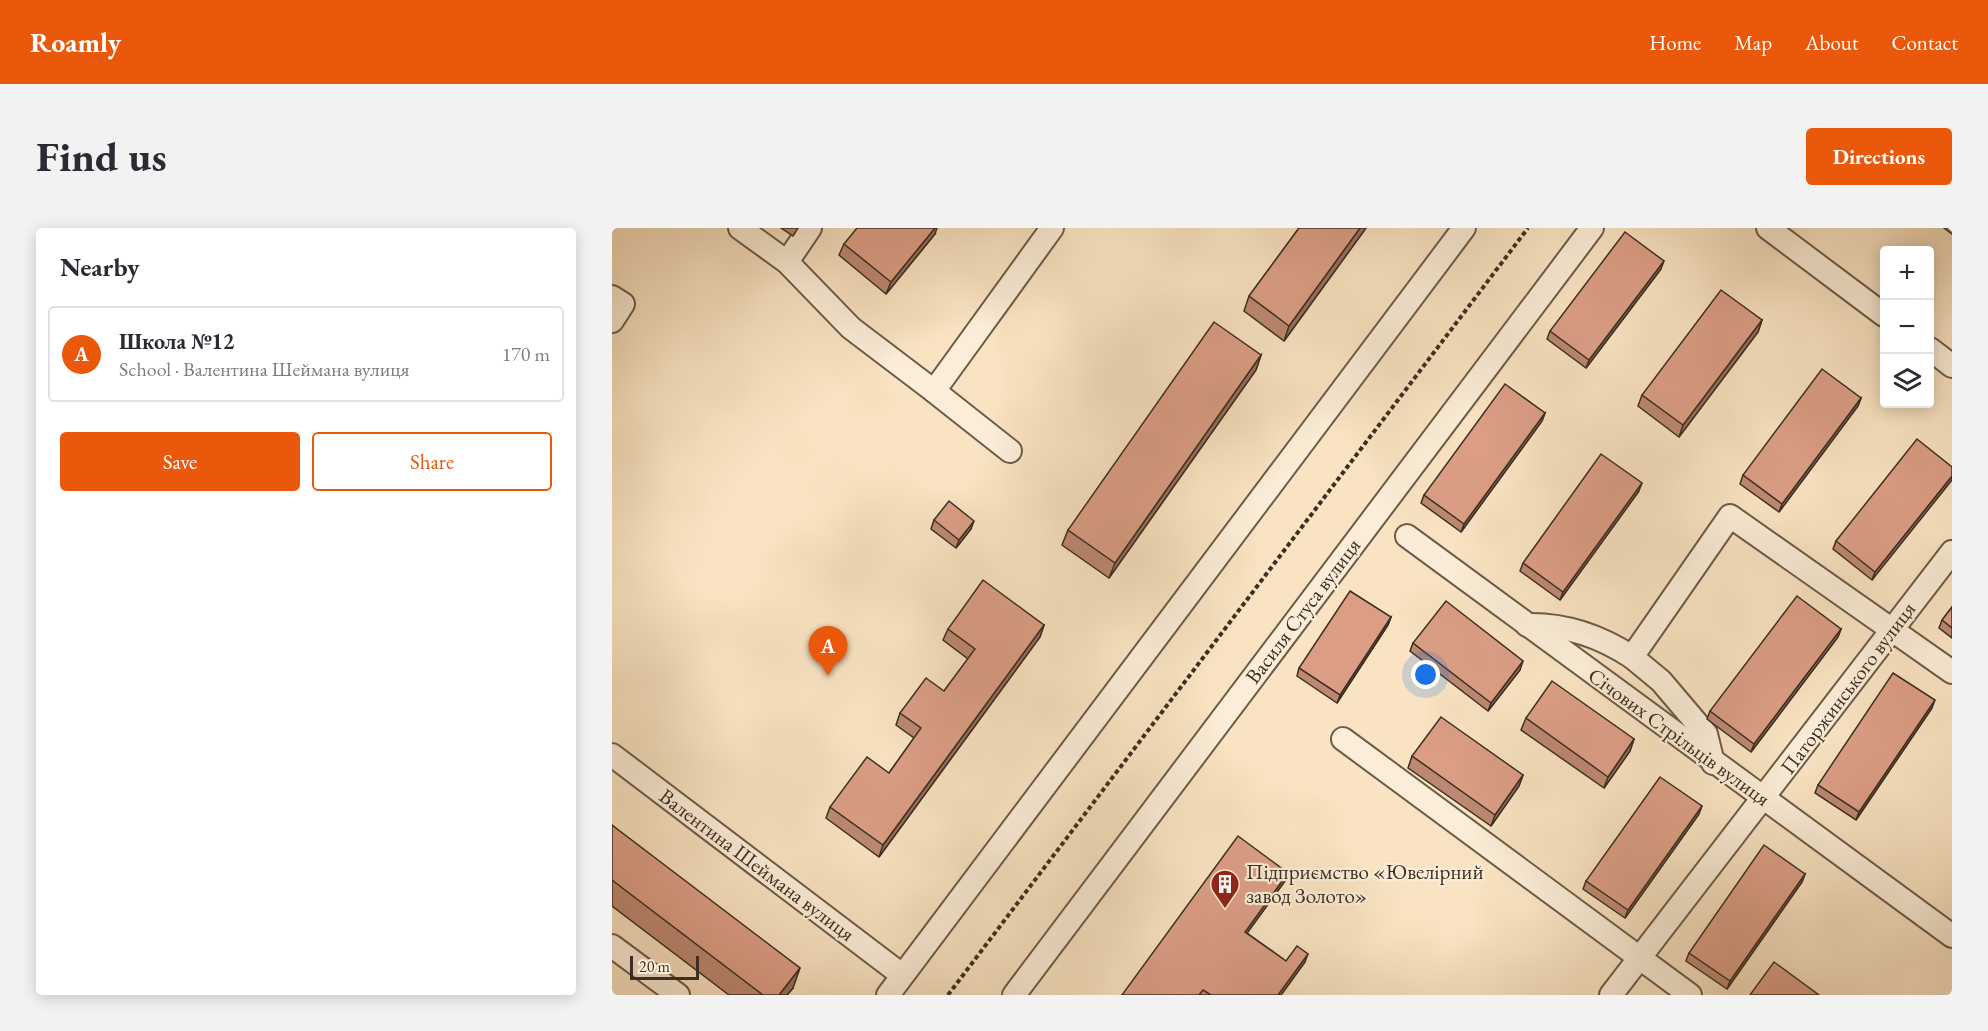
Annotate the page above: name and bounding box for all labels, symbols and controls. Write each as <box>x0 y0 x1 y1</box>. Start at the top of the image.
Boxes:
text: Roamly <box>30 24 121 60</box>
text: Home <box>1649 29 1701 56</box>
text: Map <box>1734 29 1772 56</box>
text: About <box>1805 29 1858 56</box>
text: Contact <box>1891 29 1958 56</box>
button: Directions <box>1806 128 1952 185</box>
text: Find us <box>36 129 167 184</box>
map controls <box>1880 246 1934 408</box>
button: + <box>1880 246 1934 300</box>
text: Nearby <box>60 250 140 284</box>
button: − <box>1880 300 1934 354</box>
text: Школа №12 <box>119 327 234 356</box>
text: A <box>74 341 89 367</box>
text: 170 m <box>502 341 550 367</box>
button: layers <box>1880 354 1934 408</box>
text: School · Валентина Шеймана вулиця <box>119 356 410 382</box>
button: Save <box>60 432 300 491</box>
button: Share <box>312 432 552 491</box>
street label: Василя Стуса вулиця <box>1239 533 1366 689</box>
street label: Паторжинського вулиця <box>1774 596 1921 779</box>
pin: A <box>808 626 848 676</box>
your location <box>1411 660 1440 689</box>
street label: Січових Стрільців вулиця <box>1583 661 1776 812</box>
street label: Валентина Шеймана вулиця <box>654 782 860 947</box>
place label: Підприємство «Ювелірний завод Золото» <box>1246 858 1484 909</box>
building icon: Підприємство «Ювелірний завод Золото» <box>1209 868 1241 910</box>
scale bar <box>630 953 699 980</box>
text: 20 m <box>639 956 670 977</box>

